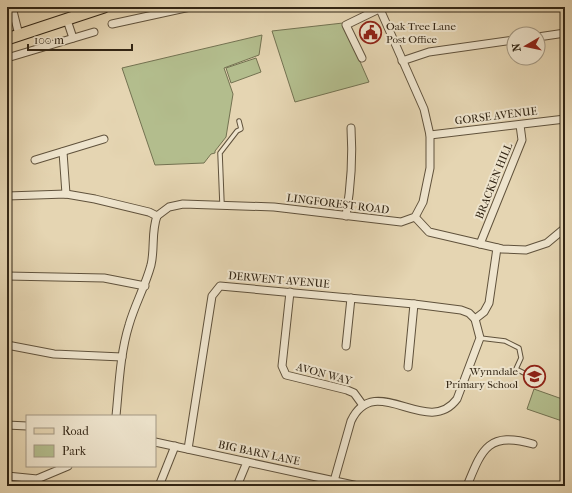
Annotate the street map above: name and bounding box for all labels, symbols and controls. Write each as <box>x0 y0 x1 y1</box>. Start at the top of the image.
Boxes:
public building icon: Oak Tree Lane Post Office <box>358 19 384 45</box>
place label: Oak Tree Lane Post Office <box>386 20 456 46</box>
scale bar <box>28 26 132 52</box>
north arrow <box>506 26 546 66</box>
text: 100 m <box>34 33 64 47</box>
text: N <box>509 42 524 53</box>
street label: GORSE AVENUE <box>454 104 538 128</box>
street label: BRACKEN HILL <box>473 141 515 221</box>
street label: LINGFOREST ROAD <box>286 191 390 217</box>
street label: DERWENT AVENUE <box>228 269 331 291</box>
street label: AVON WAY <box>294 360 354 388</box>
school or university icon: Wynndale Primary School <box>521 364 547 390</box>
place label: Wynndale Primary School <box>446 365 519 391</box>
legend <box>26 415 156 467</box>
text: Road <box>62 424 89 438</box>
street label: BIG BARN LANE <box>217 438 301 468</box>
text: Park <box>62 444 87 458</box>

